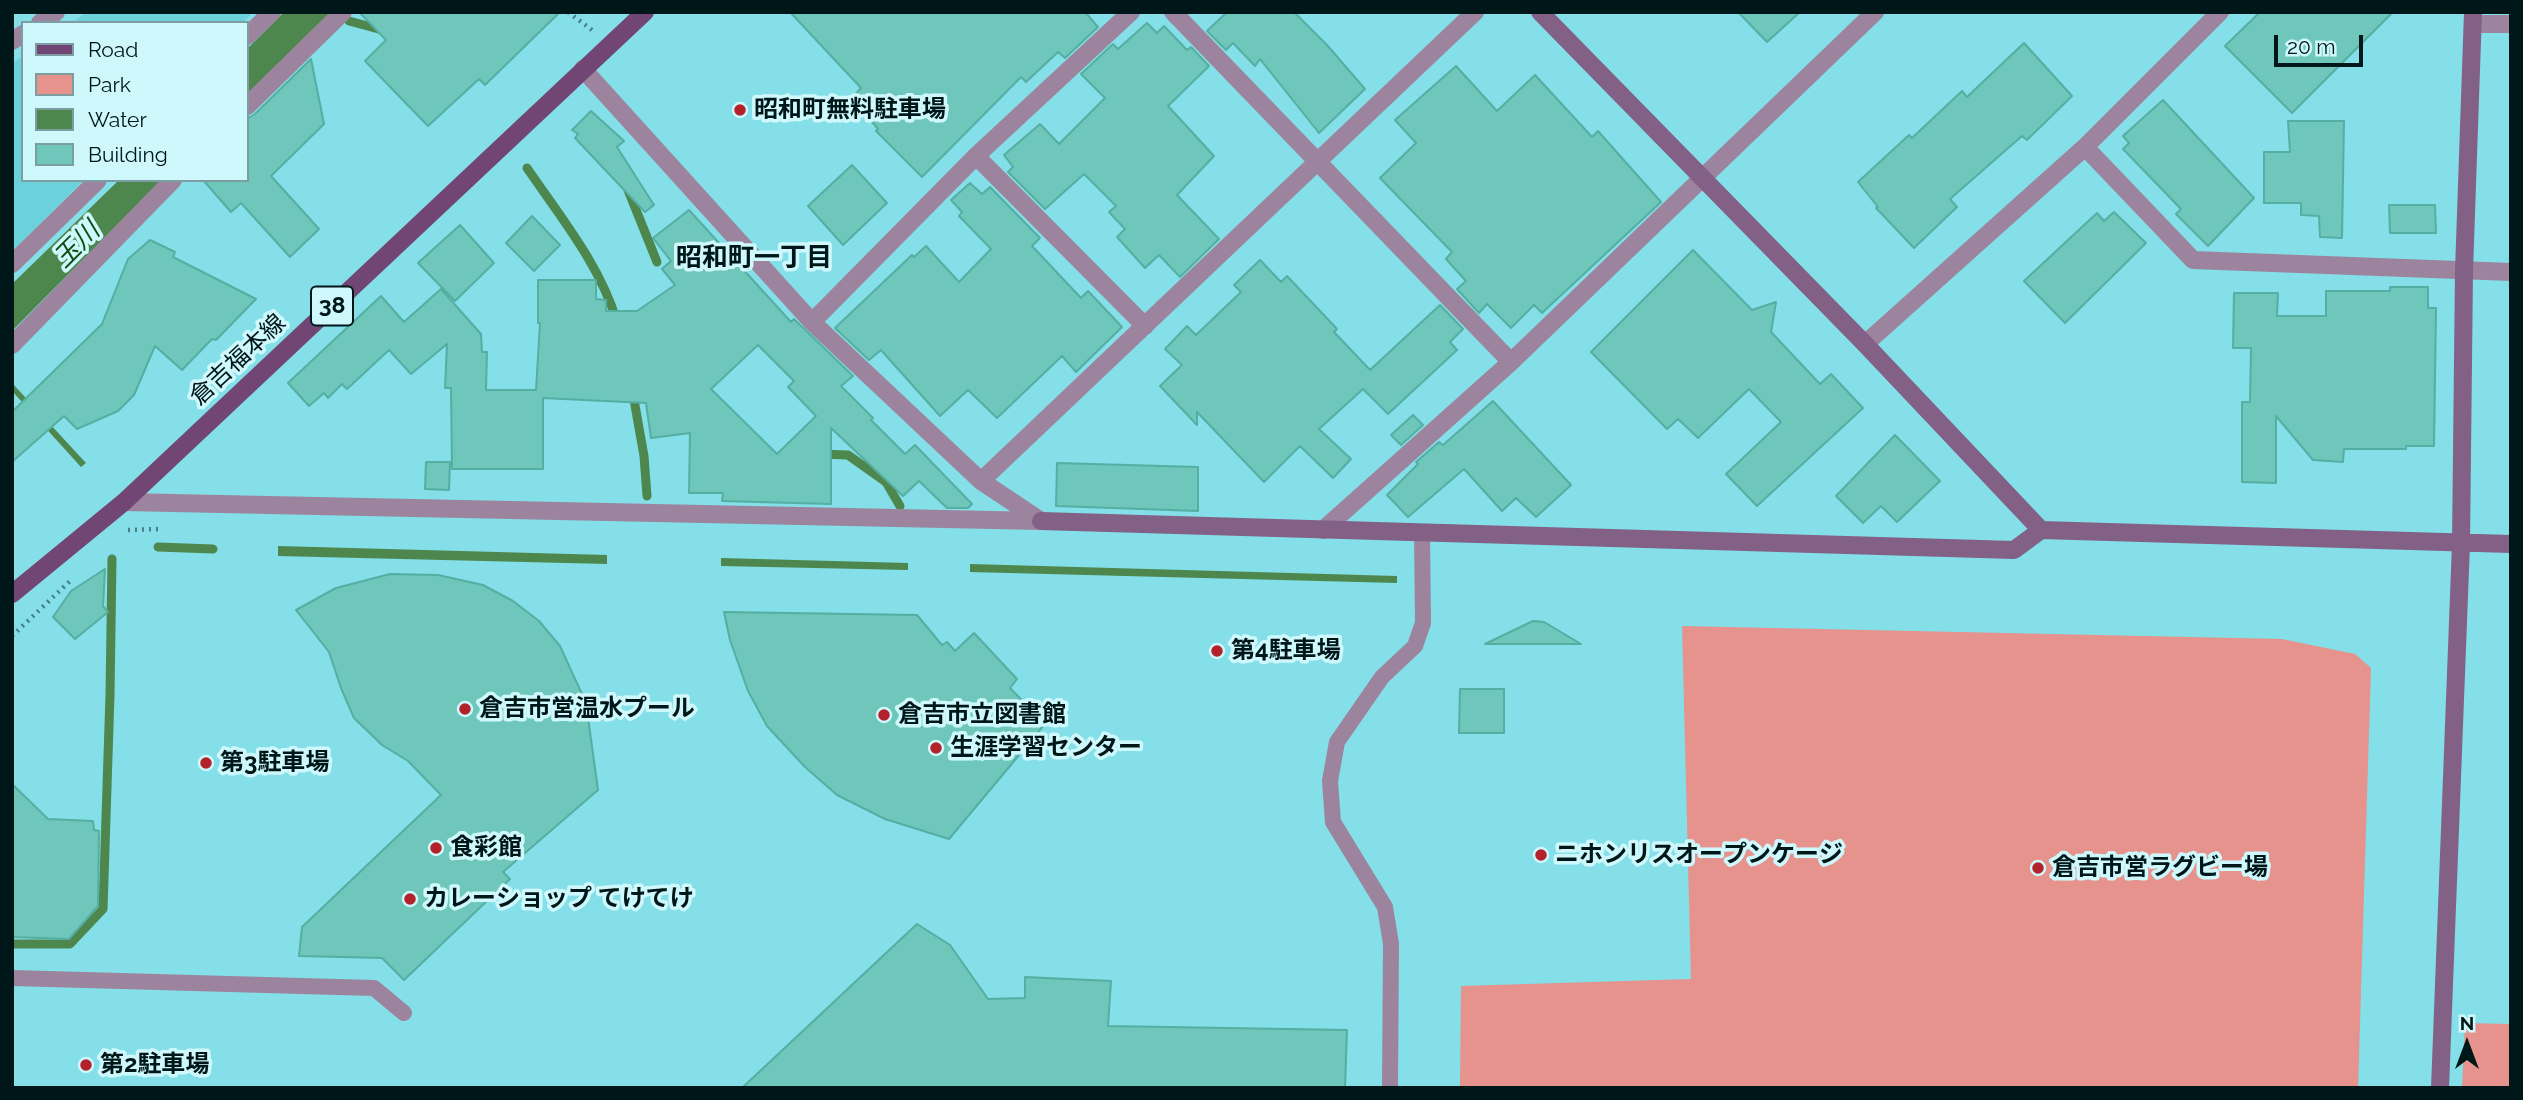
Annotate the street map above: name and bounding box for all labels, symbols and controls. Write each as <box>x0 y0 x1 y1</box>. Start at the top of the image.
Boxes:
legend <box>21 21 248 182</box>
scale bar <box>2278 21 2367 65</box>
text: 20 m <box>2287 34 2335 59</box>
text: Road <box>88 37 138 62</box>
text: Park <box>88 72 131 97</box>
place label: 昭和町無料駐車場 <box>754 96 946 124</box>
marker: 昭和町無料駐車場 <box>732 102 748 118</box>
text: Water <box>88 107 147 132</box>
text: Building <box>88 142 168 167</box>
water label: 玉川 <box>48 216 106 274</box>
district label: 昭和町一丁目 <box>676 242 832 274</box>
road number: 38 <box>311 286 353 326</box>
street label: 倉吉福本線 <box>184 309 292 411</box>
place label: 第4駐車場 <box>1231 637 1341 665</box>
marker: 第4駐車場 <box>1209 643 1225 659</box>
place label: 倉吉市営温水プール <box>479 695 695 723</box>
marker: 倉吉市営温水プール <box>457 701 473 717</box>
place label: 倉吉市立図書館 <box>898 701 1066 729</box>
marker: 倉吉市立図書館 <box>876 707 892 723</box>
place label: 生涯学習センター <box>950 734 1142 762</box>
marker: 生涯学習センター <box>928 740 944 756</box>
place label: 第3駐車場 <box>220 749 329 777</box>
marker: 第3駐車場 <box>198 755 214 771</box>
place label: 食彩館 <box>450 834 522 862</box>
marker: 食彩館 <box>428 840 444 856</box>
place label: ニホンリスオープンケージ <box>1555 841 1843 869</box>
marker: ニホンリスオープンケージ <box>1533 847 1549 863</box>
place label: 倉吉市営ラグビー場 <box>2052 854 2268 882</box>
marker: 倉吉市営ラグビー場 <box>2030 860 2046 876</box>
place label: カレーショップ てけてけ <box>424 885 694 913</box>
marker: カレーショップ てけてけ <box>402 891 418 907</box>
north arrow <box>2432 1009 2502 1079</box>
text: N <box>2460 1012 2474 1034</box>
place label: 第2駐車場 <box>100 1051 210 1079</box>
marker: 第2駐車場 <box>78 1057 94 1073</box>

